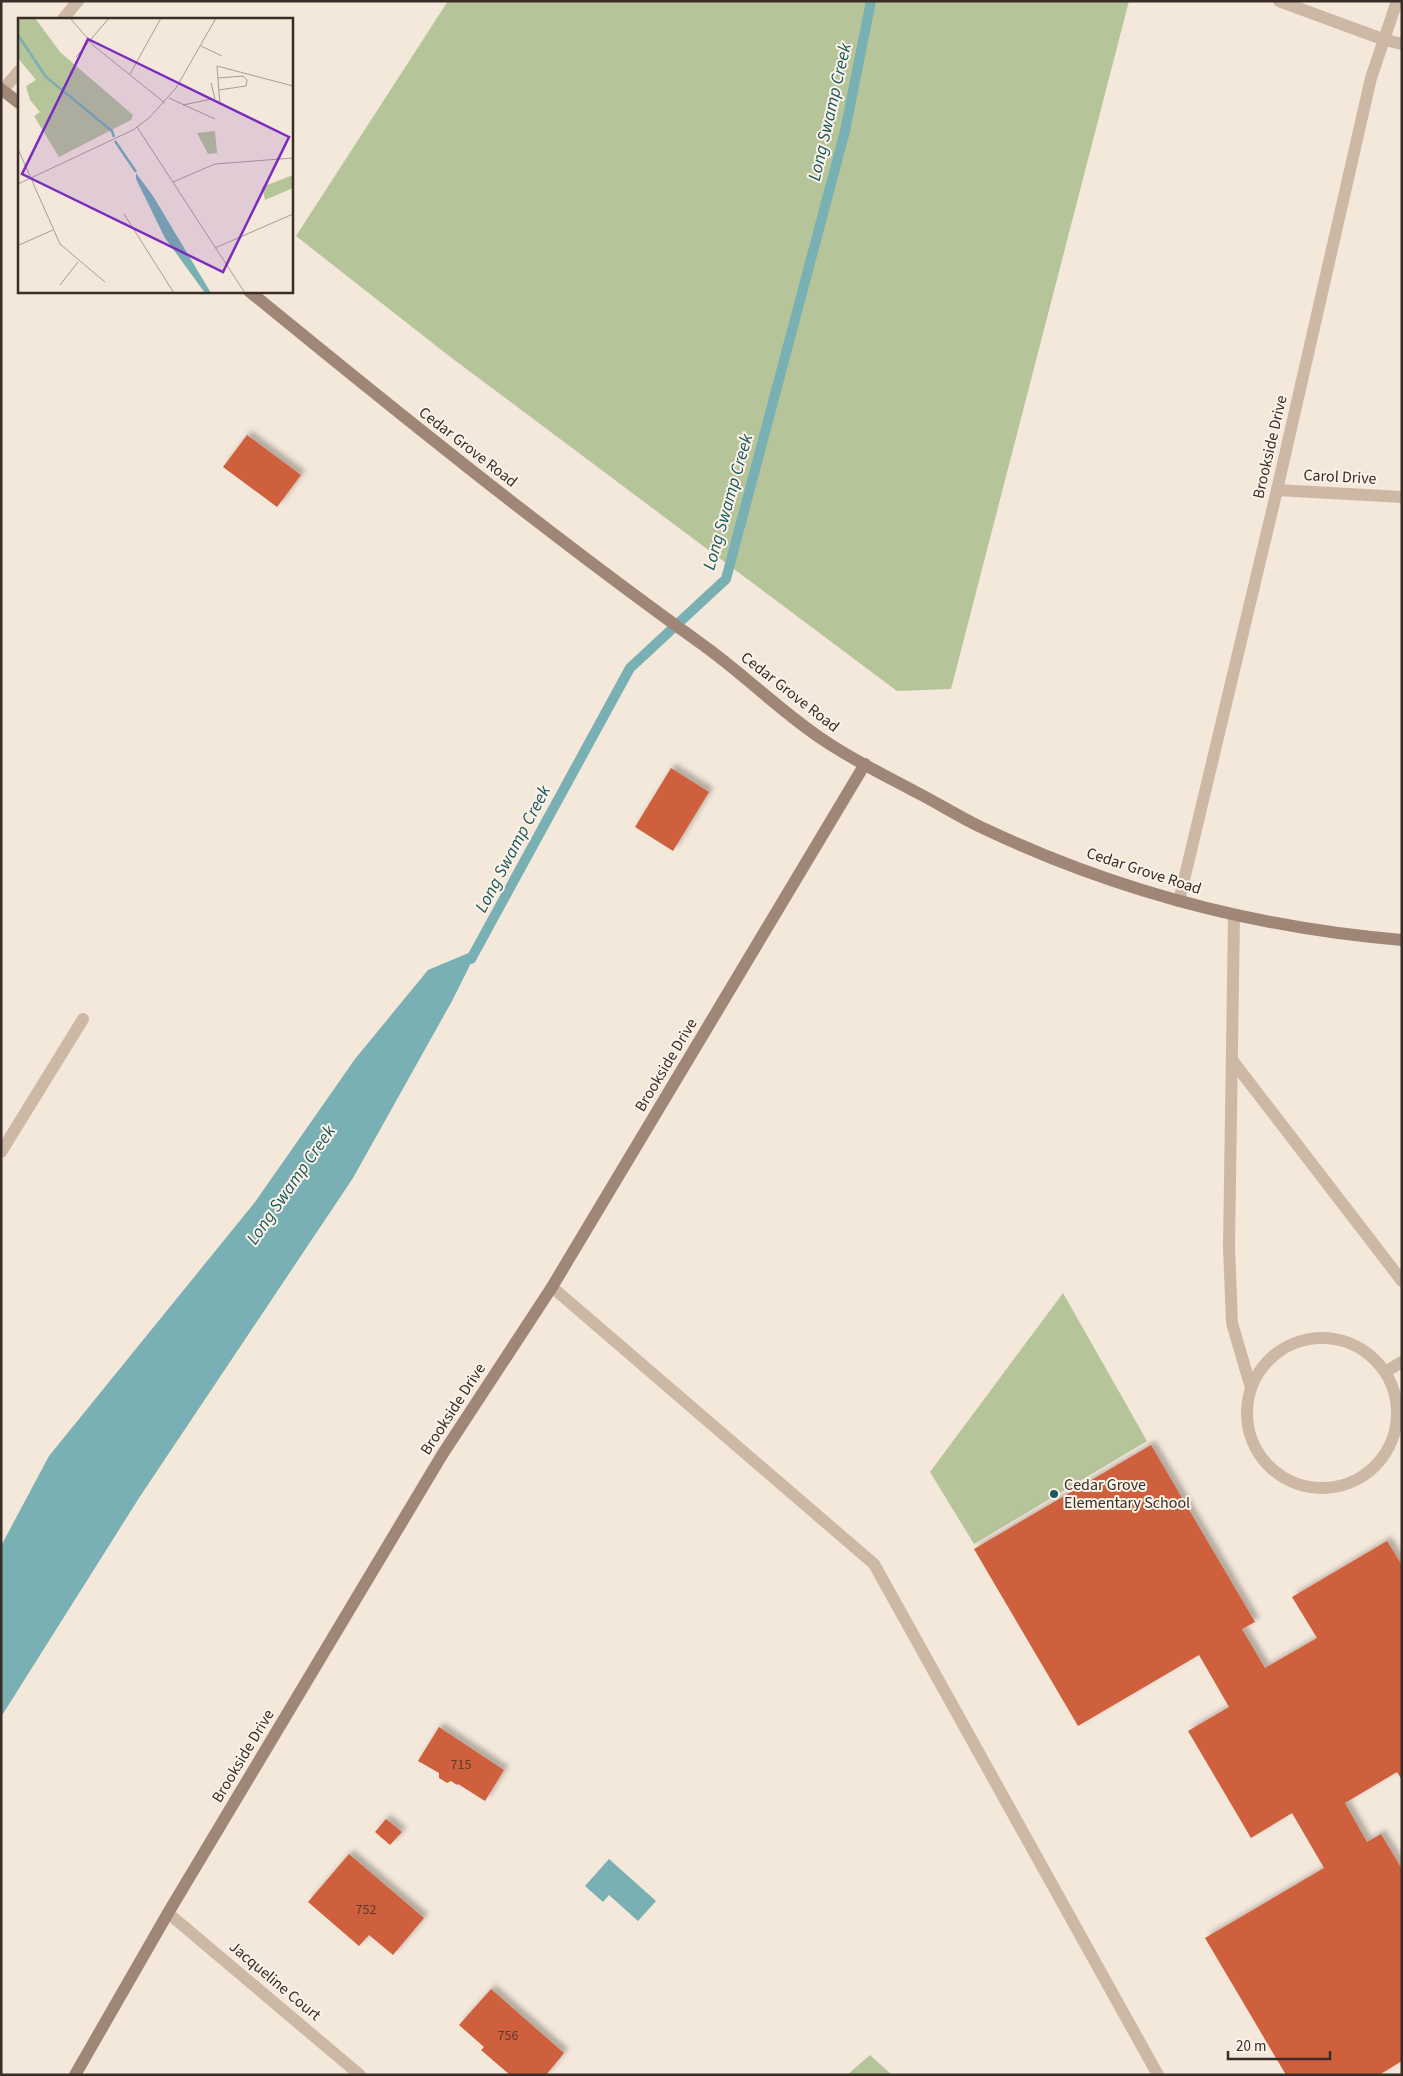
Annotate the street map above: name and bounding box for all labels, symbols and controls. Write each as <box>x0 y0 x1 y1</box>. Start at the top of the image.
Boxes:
inset map <box>18 18 292 292</box>
water label: Long Swamp Creek <box>802 40 858 183</box>
street label: Brookside Drive <box>1247 393 1293 501</box>
street label: Cedar Grove Road <box>414 402 522 492</box>
water label: Long Swamp Creek <box>697 431 760 573</box>
street label: Carol Drive <box>1303 464 1377 490</box>
street label: Cedar Grove Road <box>736 647 844 737</box>
water label: Long Swamp Creek <box>469 781 557 917</box>
street label: Cedar Grove Road <box>1084 842 1204 900</box>
street label: Brookside Drive <box>629 1014 703 1116</box>
water label: Long Swamp Creek <box>240 1120 342 1250</box>
street label: Brookside Drive <box>415 1359 491 1459</box>
place label: Cedar Grove Elementary School <box>1064 1474 1190 1514</box>
marker: Cedar Grove Elementary School <box>1048 1488 1060 1500</box>
street label: Brookside Drive <box>206 1705 280 1807</box>
house number: 715 <box>451 1755 471 1775</box>
house number: 752 <box>356 1900 376 1920</box>
street label: Jacqueline Court <box>224 1936 326 2026</box>
house number: 756 <box>498 2026 518 2046</box>
scale bar <box>1228 2028 1330 2060</box>
text: 20 m <box>1236 2036 1266 2057</box>

